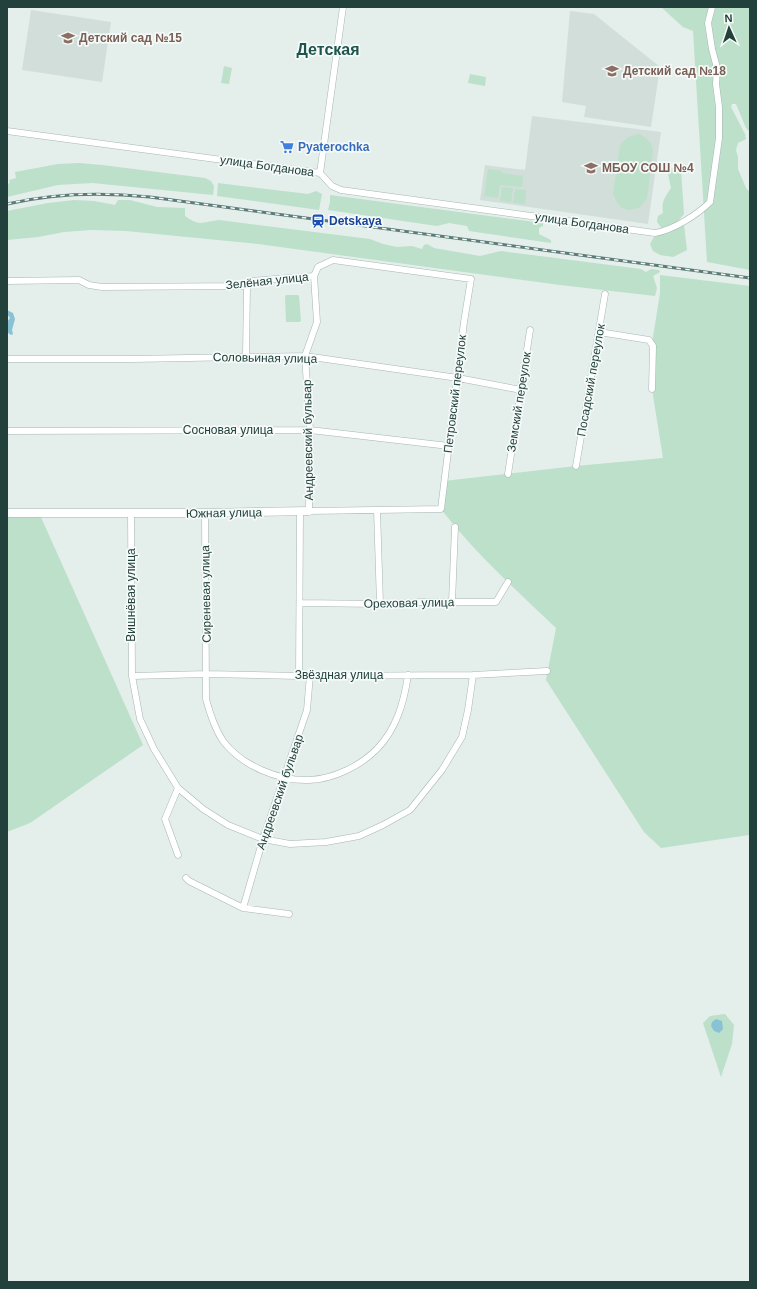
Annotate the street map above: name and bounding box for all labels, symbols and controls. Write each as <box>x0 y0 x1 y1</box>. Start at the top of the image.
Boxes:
north arrow <box>709 8 749 48</box>
text: N <box>724 12 733 24</box>
school or university icon: Детский сад №15 <box>60 30 76 46</box>
place label: Детский сад №15 <box>79 31 182 45</box>
district label: Детская <box>296 41 360 58</box>
school or university icon: Детский сад №18 <box>604 63 620 79</box>
place label: Детский сад №18 <box>623 64 726 78</box>
supermarket icon: Pyaterochka <box>279 139 295 155</box>
place label: Pyaterochka <box>298 140 370 154</box>
street label: улица Богданова <box>219 152 315 180</box>
school or university icon: МБОУ СОШ №4 <box>583 160 599 176</box>
place label: МБОУ СОШ №4 <box>602 161 694 175</box>
street label: улица Богданова <box>534 209 630 237</box>
station icon: Detskaya <box>310 213 326 229</box>
place label: Detskaya <box>329 214 382 228</box>
street label: Зелёная улица <box>225 270 309 292</box>
street label: Посадский переулок <box>574 322 608 437</box>
street label: Петровский переулок <box>441 333 469 454</box>
street label: Соловьиная улица <box>213 350 318 366</box>
street label: Земский переулок <box>504 350 534 453</box>
street label: Андреевский бульвар <box>300 379 316 501</box>
street label: Сосновая улица <box>183 423 274 437</box>
street label: Южная улица <box>186 505 263 521</box>
street label: Сиреневая улица <box>198 545 214 643</box>
street label: Вишнёвая улица <box>124 548 138 642</box>
street label: Ореховая улица <box>364 595 455 611</box>
street label: Звёздная улица <box>295 668 384 682</box>
street label: Андреевский бульвар <box>254 732 306 852</box>

